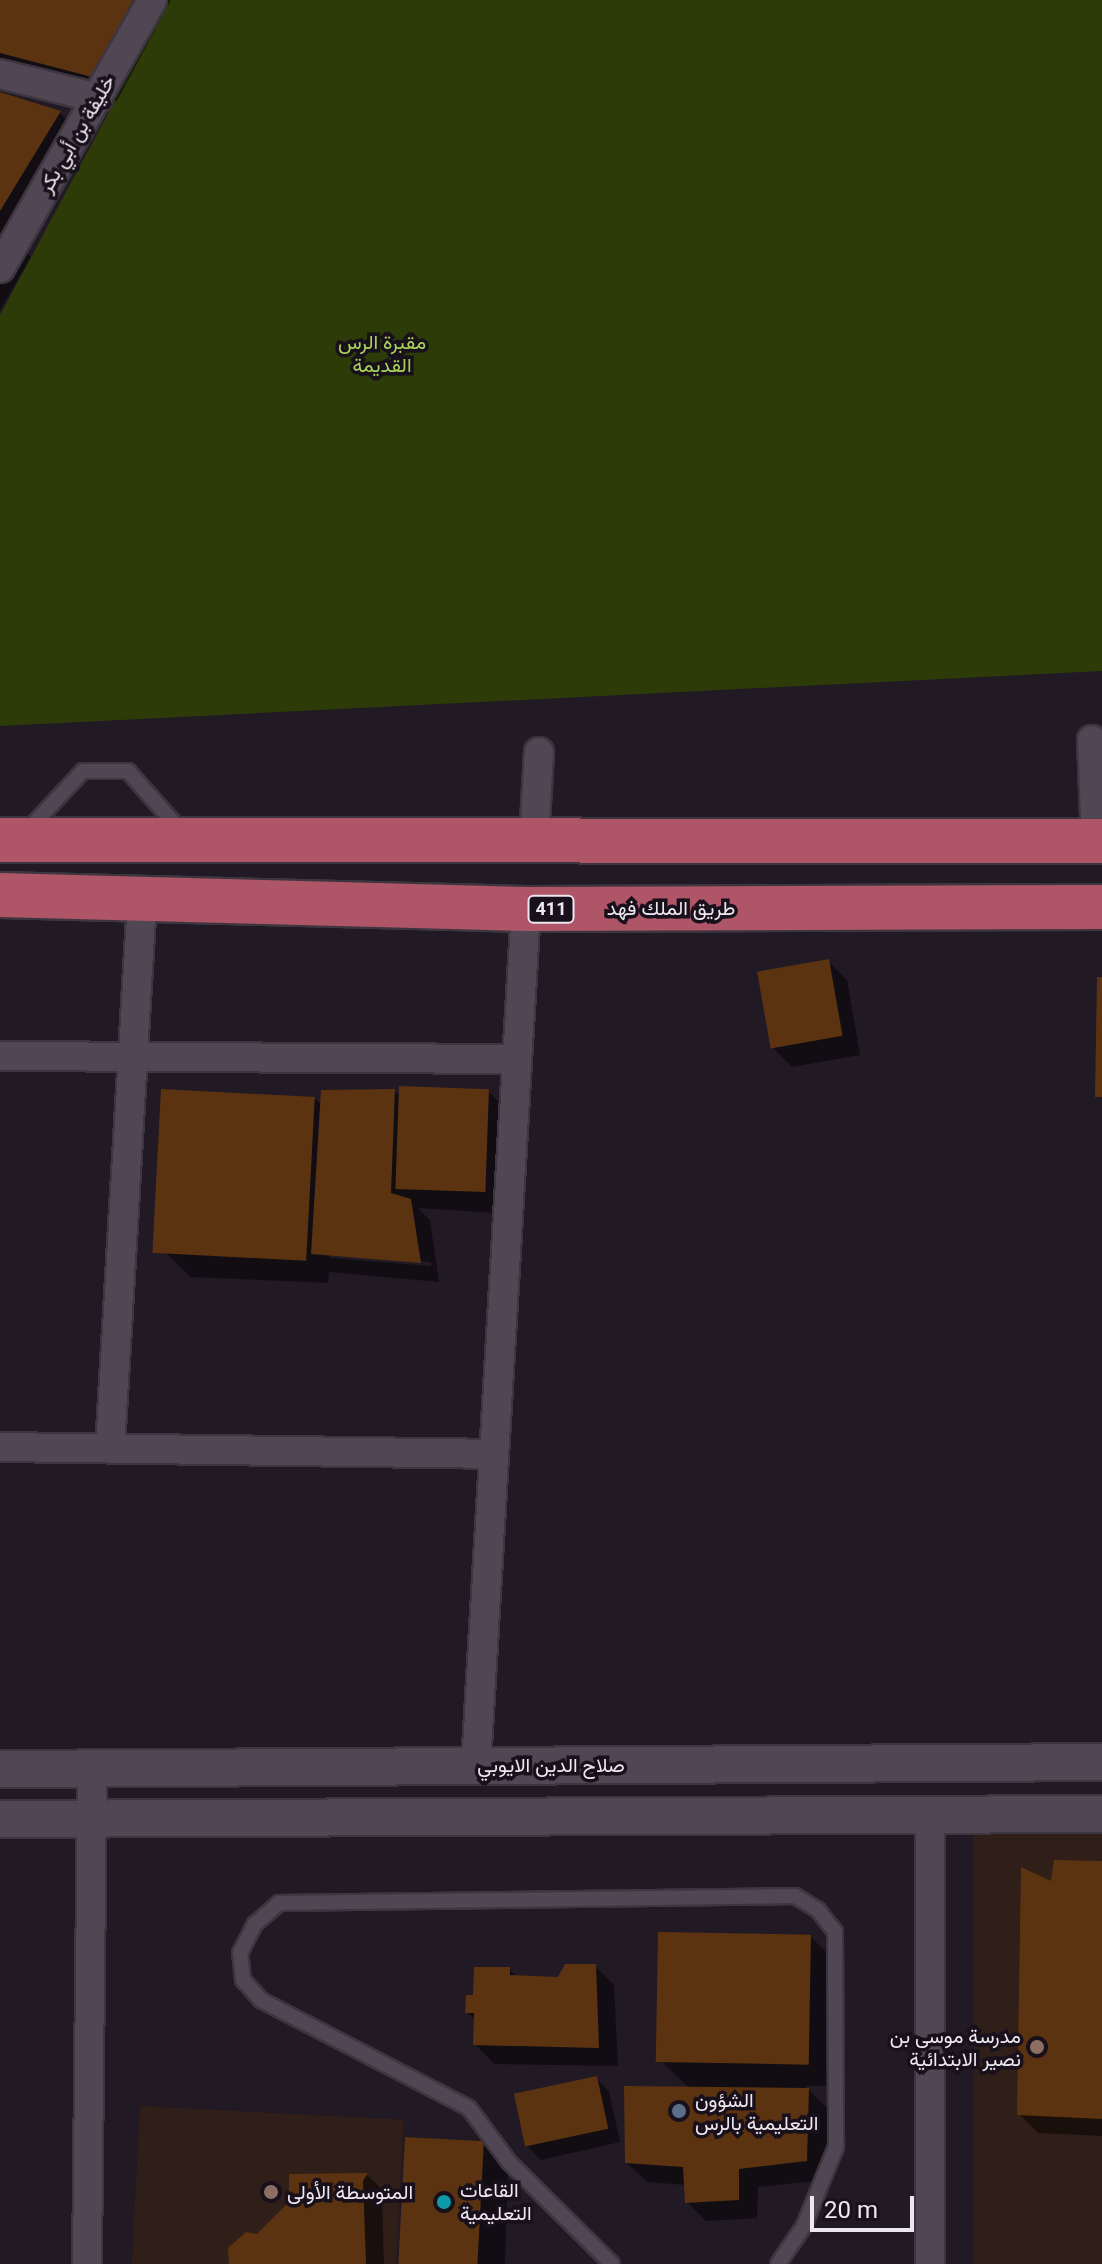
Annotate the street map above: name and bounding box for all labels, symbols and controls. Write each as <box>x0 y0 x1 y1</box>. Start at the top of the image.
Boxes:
street label: خليفة بن أبي بكر <box>34 71 120 197</box>
park label: مقبرة الرس القديمة <box>338 330 426 377</box>
road number: 411 <box>527 895 575 923</box>
street label: طريق الملك فهد <box>607 896 735 920</box>
street label: صلاح الدين الايوبي <box>477 1753 625 1777</box>
place label: مدرسة موسى بن نصير الابتدائية <box>890 2024 1021 2071</box>
marker: مدرسة موسى بن نصير الابتدائية <box>1028 2038 1046 2056</box>
place label: الشؤون التعليمية بالرس <box>695 2088 818 2135</box>
marker: الشؤون التعليمية بالرس <box>670 2102 688 2120</box>
place label: القاعات التعليمية <box>460 2178 532 2225</box>
place label: المتوسطة الأولى <box>287 2180 413 2204</box>
scale bar <box>814 2180 918 2230</box>
marker: المتوسطة الأولى <box>262 2183 280 2201</box>
marker: القاعات التعليمية <box>435 2193 453 2211</box>
text: 20 m <box>824 2196 878 2224</box>

